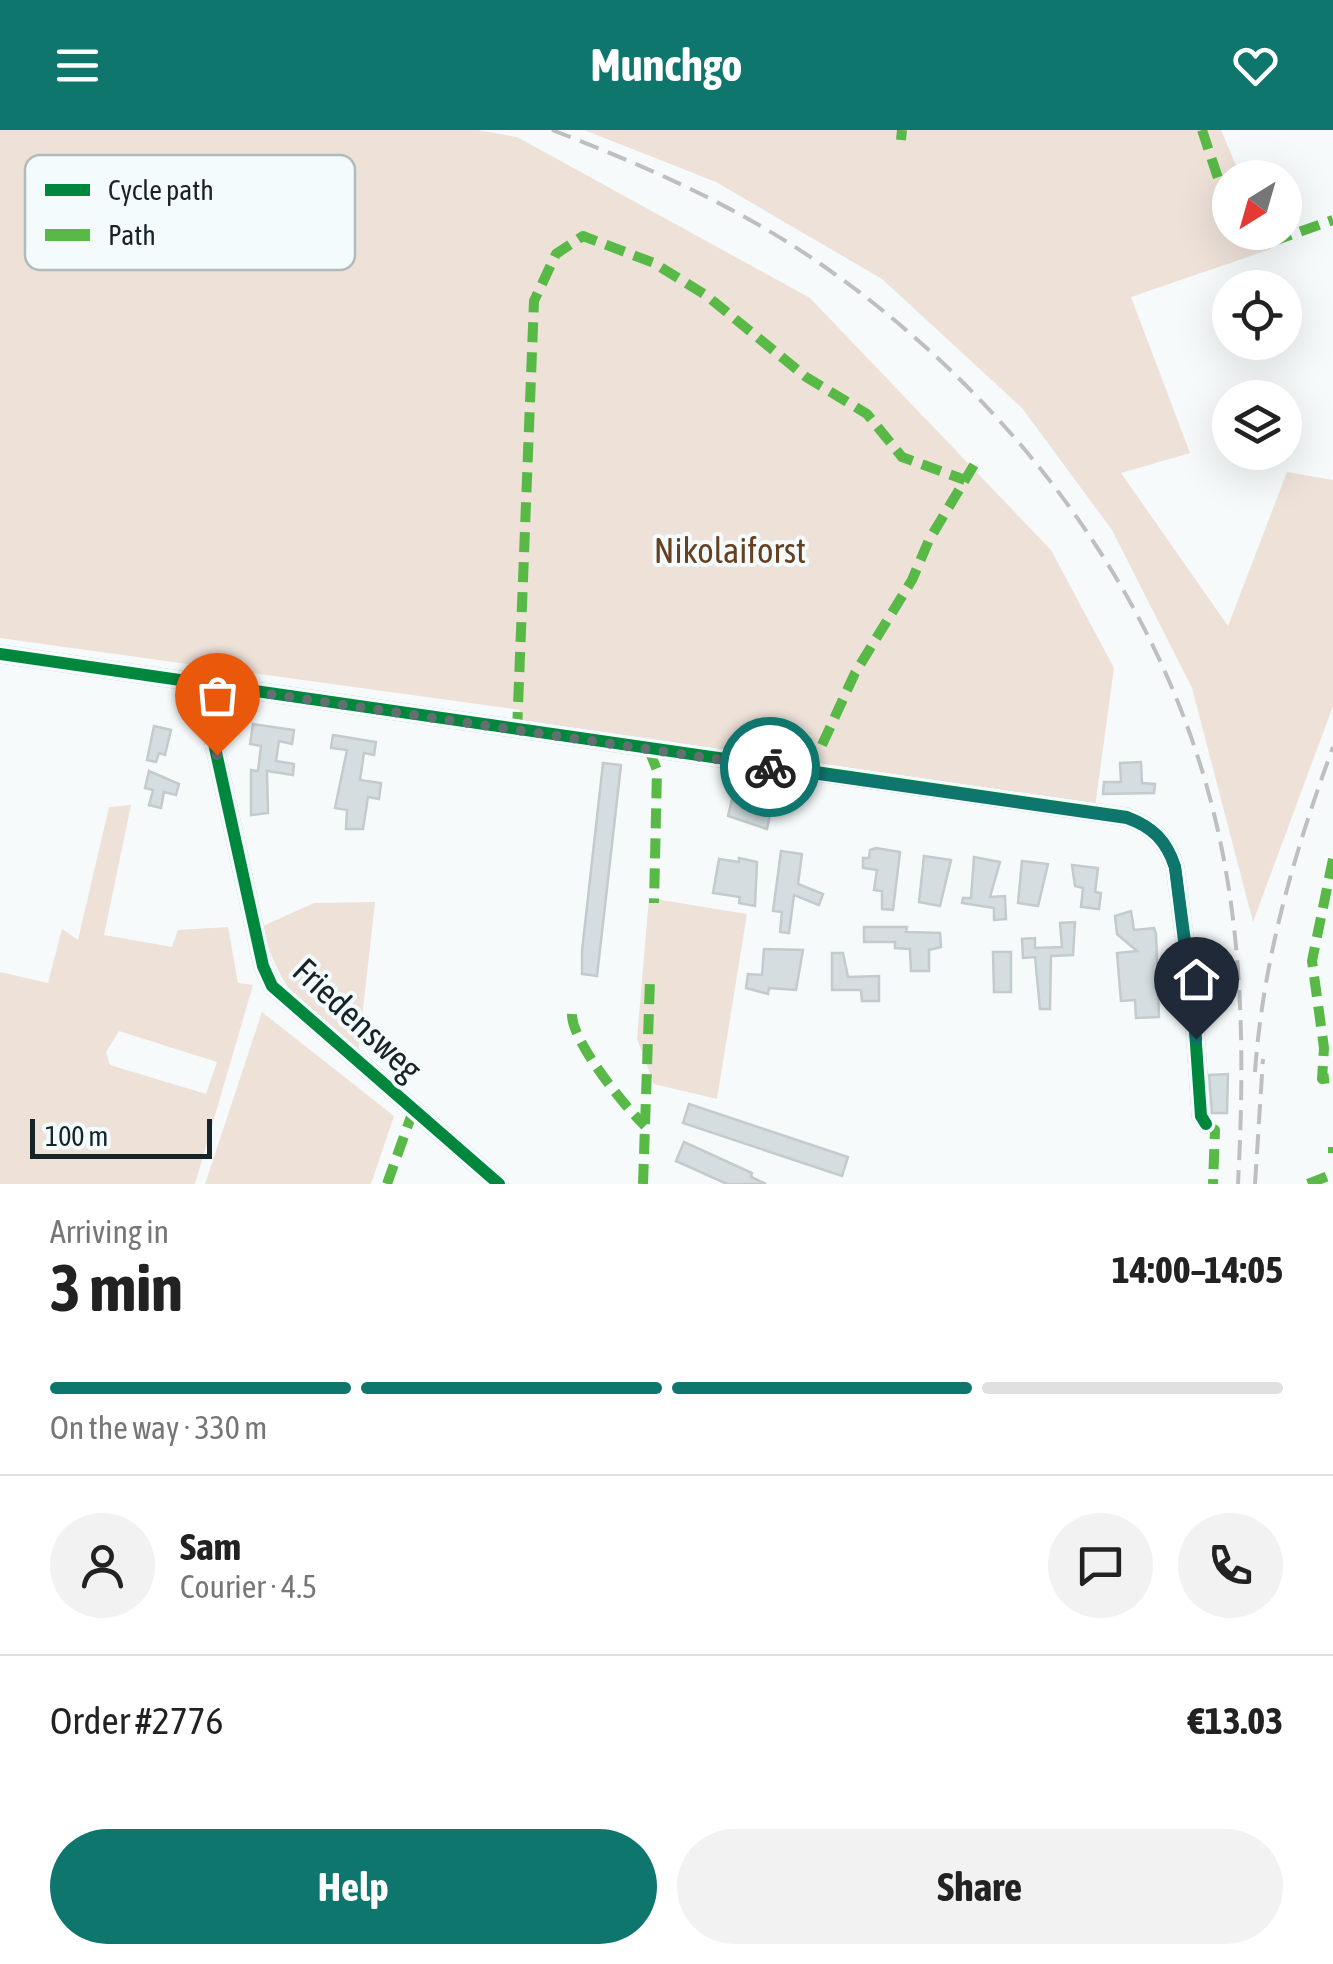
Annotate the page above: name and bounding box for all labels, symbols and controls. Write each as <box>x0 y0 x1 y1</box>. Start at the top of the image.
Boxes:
icon: menu <box>50 38 105 93</box>
icon: heart <box>1228 38 1283 93</box>
text: Munchgo <box>591 39 742 91</box>
legend <box>25 155 355 270</box>
north arrow <box>1212 160 1302 250</box>
map controls <box>1212 160 1302 470</box>
text: Cycle path <box>108 174 214 206</box>
text: Path <box>108 219 156 251</box>
button: locate <box>1212 270 1302 360</box>
button: layers <box>1212 380 1302 470</box>
park label: Nikolaiforst <box>654 530 806 570</box>
pin <box>175 653 260 756</box>
icon: bag <box>190 668 245 723</box>
courier <box>720 717 820 817</box>
icon: bike <box>743 740 798 795</box>
pin <box>1154 937 1239 1040</box>
street label: Friedensweg <box>286 950 430 1088</box>
icon: home <box>1169 952 1224 1007</box>
scale bar <box>30 1114 212 1158</box>
text: 100 m <box>45 1120 108 1152</box>
text: Arriving in <box>50 1213 169 1250</box>
text: 14:00–14:05 <box>1112 1248 1283 1291</box>
text: 3 min <box>50 1250 183 1325</box>
text: On the way · 330 m <box>50 1409 267 1446</box>
button: person <box>50 1513 155 1618</box>
button: chat <box>1048 1513 1153 1618</box>
button: phone <box>1178 1513 1283 1618</box>
text: Sam <box>180 1525 241 1568</box>
text: Courier · 4.5 <box>180 1568 317 1605</box>
text: Order #2776 <box>50 1699 223 1742</box>
text: €13.03 <box>1188 1699 1283 1742</box>
button: Help <box>50 1829 657 1944</box>
button: Share <box>677 1829 1283 1944</box>

